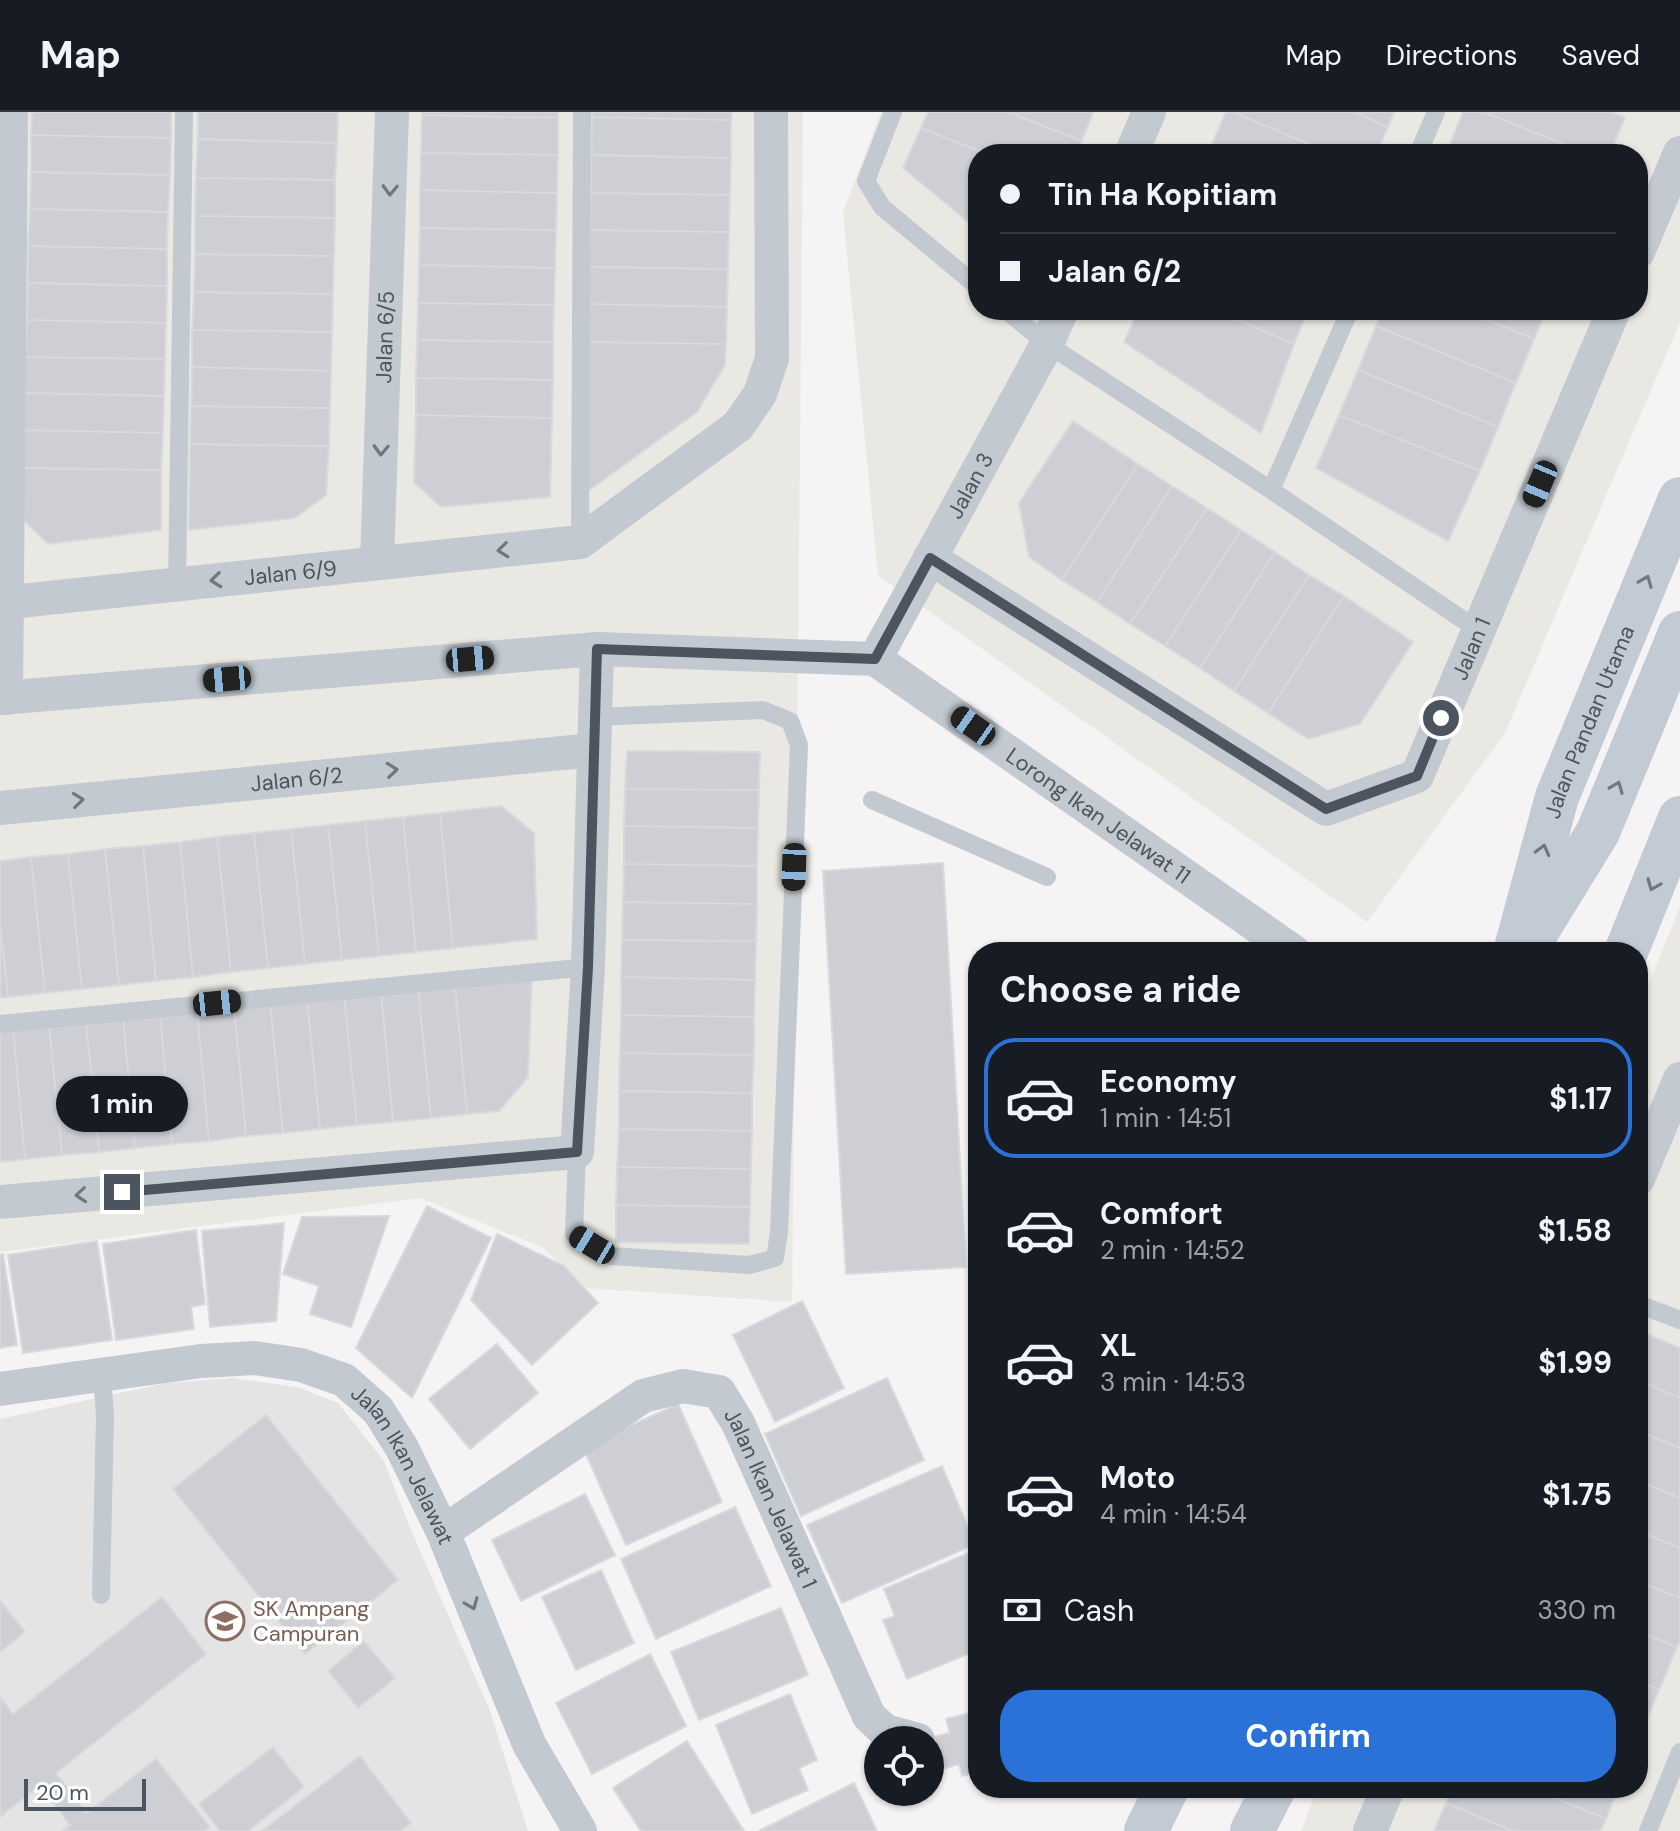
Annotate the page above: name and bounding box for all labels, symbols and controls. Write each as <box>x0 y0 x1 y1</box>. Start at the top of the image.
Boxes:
text: Map <box>40 30 121 80</box>
text: Map <box>1285 37 1342 74</box>
text: Directions <box>1386 37 1518 74</box>
text: Saved <box>1562 37 1640 74</box>
text: Tin Ha Kopitiam <box>1048 175 1277 214</box>
one-way arrow <box>381 184 398 197</box>
text: Jalan 6/2 <box>1048 252 1181 291</box>
street label: Jalan 6/5 <box>368 290 401 384</box>
one-way arrow <box>372 444 390 457</box>
street label: Jalan 3 <box>940 447 1000 523</box>
car <box>1520 457 1560 511</box>
one-way arrow <box>496 541 509 558</box>
street label: Jalan 6/9 <box>243 553 338 592</box>
one-way arrow <box>209 572 222 589</box>
one-way arrow <box>1637 575 1653 589</box>
street label: Jalan 1 <box>1445 613 1497 684</box>
street label: Jalan Pandan Utama <box>1537 621 1641 822</box>
car <box>445 645 495 673</box>
car <box>202 665 252 693</box>
route start <box>1423 700 1459 736</box>
car <box>946 702 1000 750</box>
street label: Lorong Ikan Jelawat 11 <box>1001 741 1197 890</box>
street label: Jalan 6/2 <box>249 760 344 798</box>
one-way arrow <box>386 761 399 778</box>
one-way arrow <box>1607 781 1624 795</box>
one-way arrow <box>72 792 85 809</box>
car <box>781 843 807 891</box>
one-way arrow <box>1534 843 1550 857</box>
one-way arrow <box>1646 877 1663 891</box>
text: Choose a ride <box>1000 966 1241 1013</box>
car <box>192 989 242 1017</box>
icon: car <box>1004 1062 1076 1134</box>
text: Economy <box>1100 1062 1237 1101</box>
callout: 1 min <box>56 1076 188 1132</box>
text: $1.17 <box>1549 1079 1612 1118</box>
text: 1 min <box>90 1087 154 1121</box>
text: 1 min · 14:51 <box>1100 1101 1231 1135</box>
route end <box>104 1174 140 1210</box>
one-way arrow <box>74 1186 87 1203</box>
icon: car <box>1004 1194 1076 1266</box>
text: Comfort <box>1100 1194 1223 1233</box>
text: $1.58 <box>1538 1211 1612 1250</box>
car <box>565 1222 619 1268</box>
text: 2 min · 14:52 <box>1100 1233 1245 1267</box>
icon: car <box>1004 1326 1076 1398</box>
text: XL <box>1100 1326 1137 1365</box>
text: $1.99 <box>1538 1343 1612 1382</box>
text: 3 min · 14:53 <box>1100 1365 1246 1399</box>
street label: Jalan Ikan Jelawat <box>345 1378 461 1549</box>
street label: Jalan Ikan Jelawat 1 <box>718 1402 824 1593</box>
icon: car <box>1004 1458 1076 1530</box>
text: Moto <box>1100 1458 1175 1497</box>
text: $1.75 <box>1542 1475 1612 1514</box>
text: 4 min · 14:54 <box>1100 1497 1247 1531</box>
icon: cash <box>1000 1588 1044 1632</box>
text: Cash <box>1064 1591 1134 1630</box>
text: 330 m <box>1537 1593 1616 1627</box>
place label: SK Ampang Campuran <box>253 1594 369 1648</box>
one-way arrow <box>462 1596 479 1610</box>
school or university icon: SK Ampang Campuran <box>204 1600 246 1642</box>
button: Confirm <box>1000 1690 1616 1782</box>
map controls <box>864 1726 944 1806</box>
button: locate <box>864 1726 944 1806</box>
scale bar <box>24 1775 146 1811</box>
text: 20 m <box>36 1778 89 1807</box>

